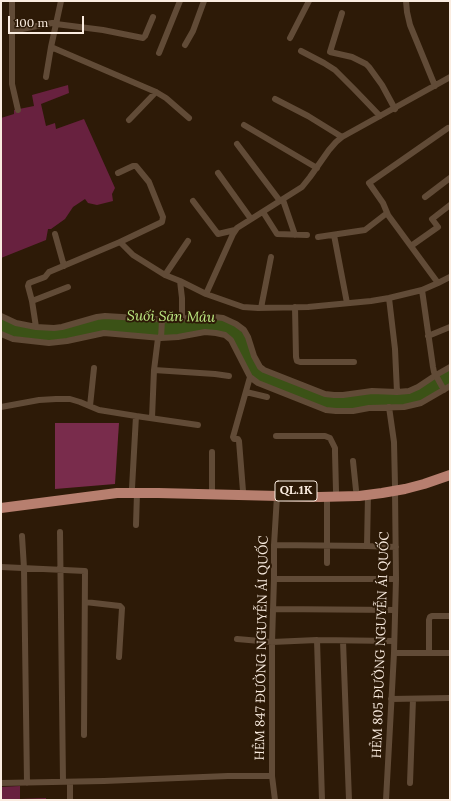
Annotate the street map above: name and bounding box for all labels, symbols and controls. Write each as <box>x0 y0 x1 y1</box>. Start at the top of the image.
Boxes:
scale bar <box>10 8 86 34</box>
text: 100 m <box>15 15 48 30</box>
water label: Suối Săn Máu <box>127 308 215 326</box>
road number: QL.1K <box>275 481 317 501</box>
street label: HẺM 805 ĐƯỜNG NGUYỄN ÁI QUỐC <box>369 531 393 759</box>
street label: HẺM 847 ĐƯỜNG NGUYỄN ÁI QUỐC <box>252 535 272 761</box>

